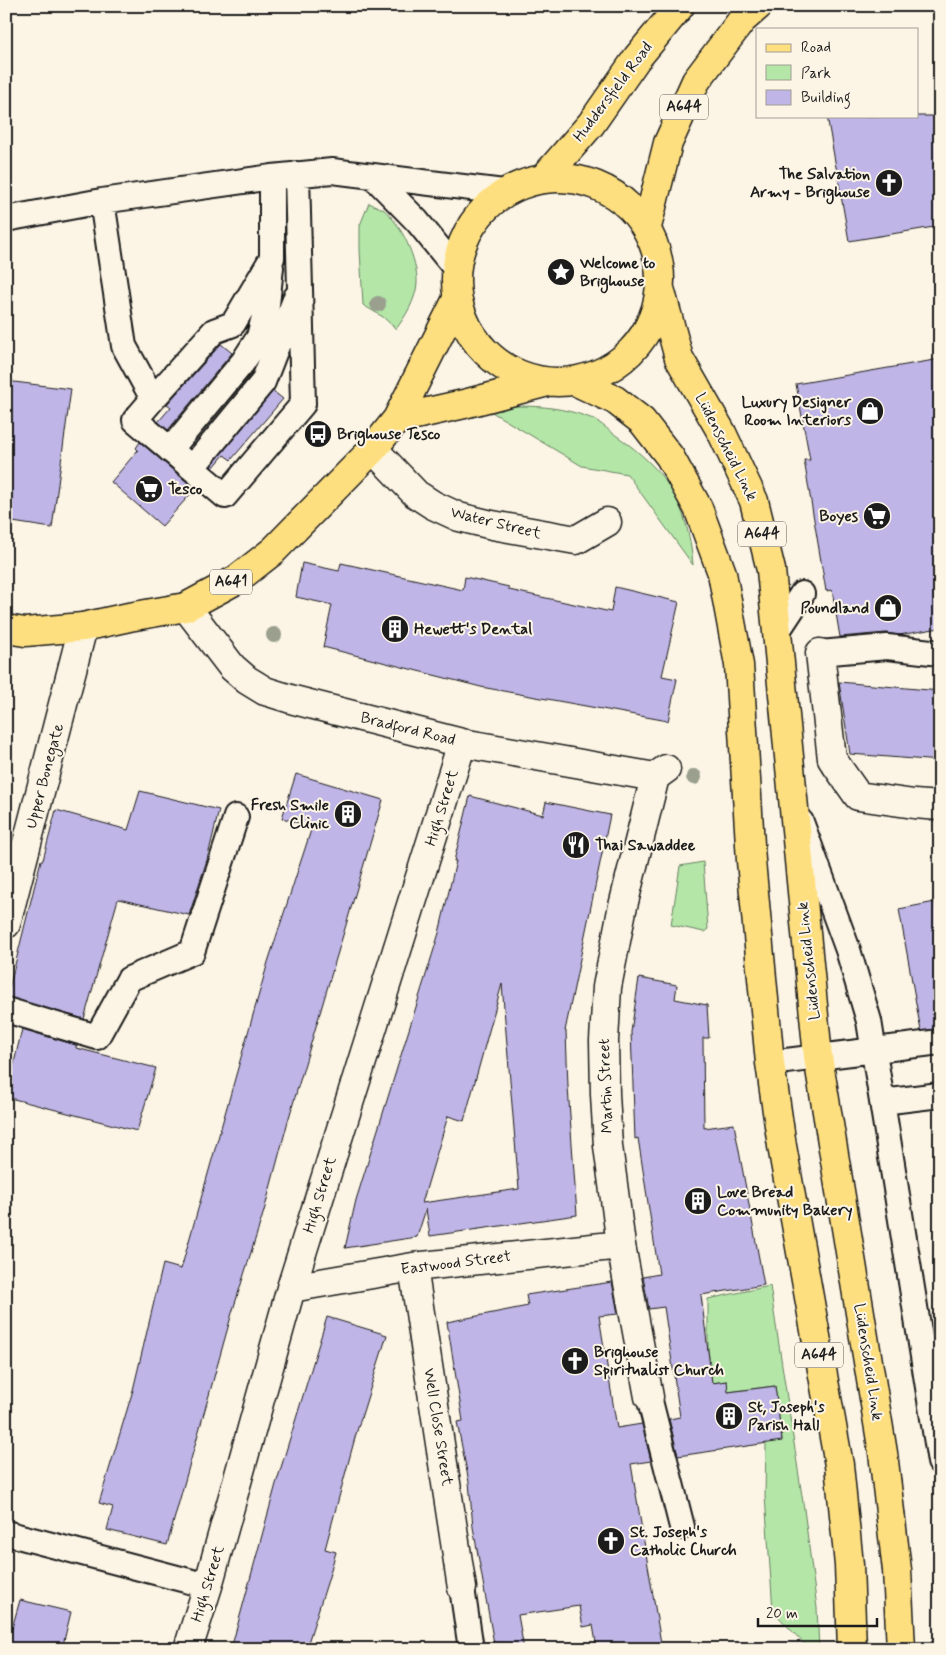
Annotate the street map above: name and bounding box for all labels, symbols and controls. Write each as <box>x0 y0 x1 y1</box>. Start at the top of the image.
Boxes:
legend <box>756 28 918 118</box>
street label: Huddersfield Road <box>568 38 658 146</box>
text: Road <box>801 38 831 58</box>
text: Park <box>801 64 831 84</box>
text: Building <box>801 88 851 109</box>
road number: A644 <box>660 94 708 120</box>
place label: The Salvation Army - Brighouse <box>750 164 870 205</box>
church icon: The Salvation Army - Brighouse <box>874 168 904 198</box>
place label: Welcome to Brighouse <box>579 253 656 294</box>
place icon: Welcome to Brighouse <box>546 257 576 287</box>
street label: Lüdenscheid Link <box>690 389 762 505</box>
place label: Luxury Designer Room Interiors <box>742 392 852 431</box>
shop icon: Luxury Designer Room Interiors <box>855 396 885 426</box>
bus stop icon: Brighouse Tesco <box>303 419 333 449</box>
place label: Brighouse Tesco <box>337 424 441 447</box>
supermarket icon: Tesco <box>134 474 164 504</box>
place label: Tesco <box>168 479 203 500</box>
supermarket icon: Boyes <box>862 501 892 531</box>
street label: Water Street <box>448 502 544 545</box>
place label: Boyes <box>819 506 859 527</box>
road number: A644 <box>738 522 786 546</box>
road number: A641 <box>210 570 252 594</box>
shop icon: Poundland <box>873 593 903 623</box>
place label: Poundland <box>800 598 869 619</box>
building icon: Hewett's Dental <box>380 614 410 644</box>
place label: Hewett's Dental <box>414 619 532 640</box>
street label: Bradford Road <box>358 707 458 753</box>
street label: Upper Bonegate <box>21 721 70 831</box>
street label: High Street <box>420 767 465 849</box>
place label: Fresh Smile Clinic <box>251 795 330 834</box>
building icon: Fresh Smile Clinic <box>333 799 363 829</box>
restaurant icon: Thai Sawaddee <box>561 830 591 860</box>
place label: Thai Sawaddee <box>595 835 696 856</box>
street label: Lüdenscheid Link <box>792 901 826 1021</box>
street label: Martin Street <box>594 1038 618 1134</box>
street label: High Street <box>298 1154 343 1236</box>
place label: Love Bread Community Bakery <box>717 1182 853 1221</box>
building icon: Love Bread Community Bakery <box>683 1186 713 1216</box>
street label: Eastwood Street <box>400 1246 513 1280</box>
street label: Lüdenscheid Link <box>848 1302 888 1422</box>
place label: Brighouse Spiritualist Church <box>594 1342 724 1381</box>
road number: A644 <box>795 1342 843 1368</box>
church icon: Brighouse Spiritualist Church <box>560 1346 590 1376</box>
street label: Well Close Street <box>418 1367 458 1488</box>
place label: St, Joseph's Parish Hall <box>748 1397 825 1436</box>
building icon: St, Joseph's Parish Hall <box>714 1401 744 1431</box>
place label: St. Joseph's Catholic Church <box>630 1522 737 1561</box>
church icon: St. Joseph's Catholic Church <box>596 1526 626 1556</box>
street label: High Street <box>186 1543 231 1625</box>
scale bar <box>758 1595 877 1627</box>
text: 20 m <box>766 1604 798 1624</box>

